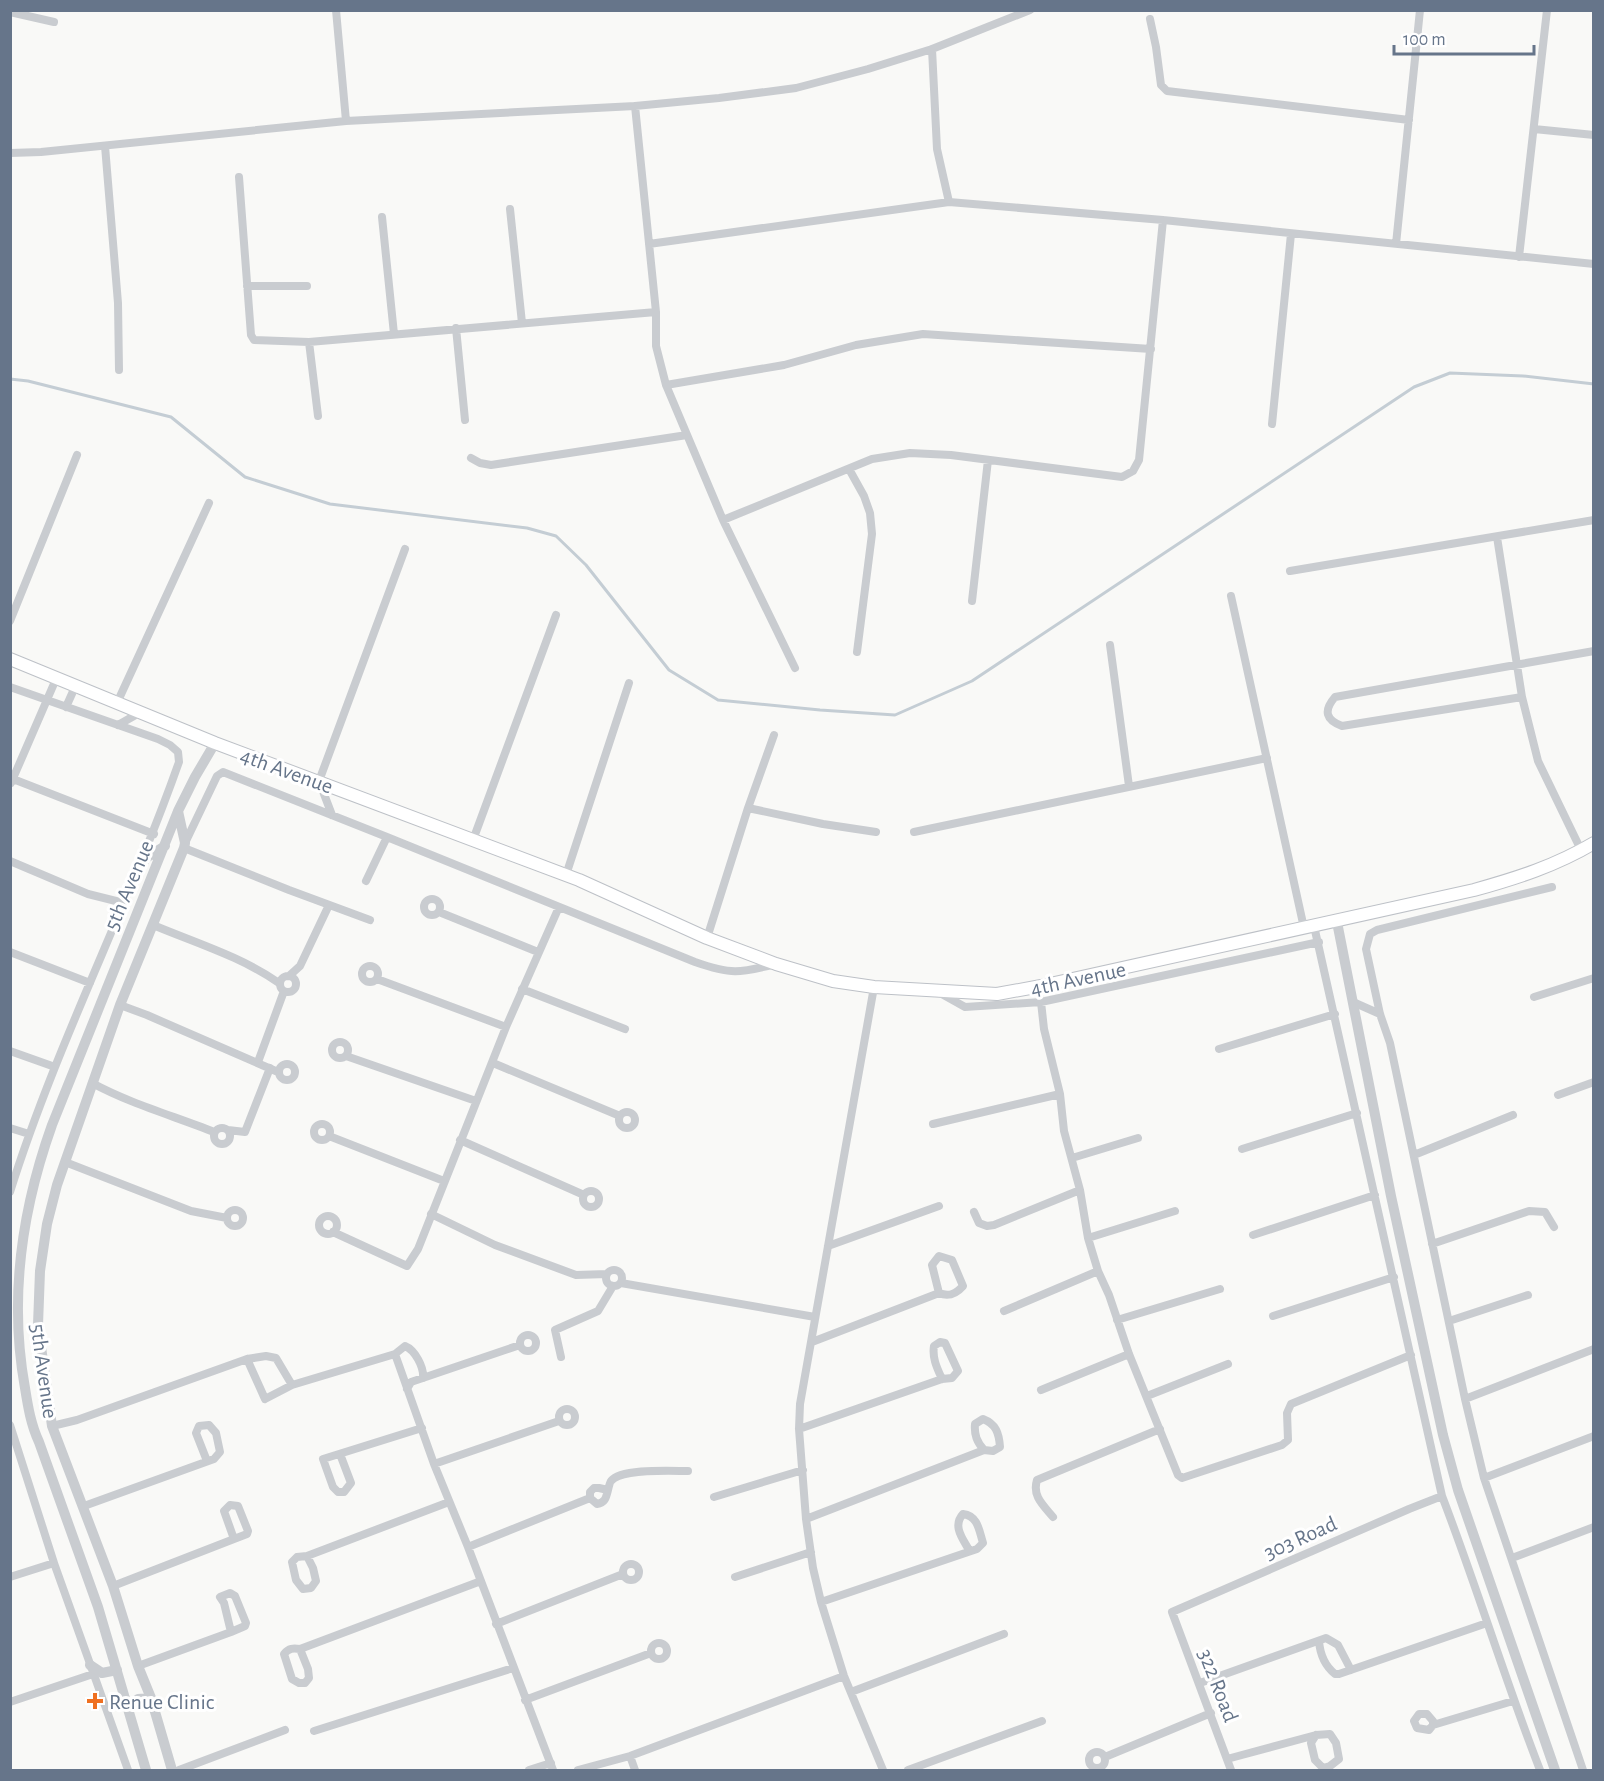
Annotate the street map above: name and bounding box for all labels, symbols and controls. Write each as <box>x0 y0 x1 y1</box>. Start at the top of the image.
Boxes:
scale bar <box>1394 18 1534 56</box>
text: 100 m <box>1403 31 1446 49</box>
street label: 4th Avenue <box>237 744 336 798</box>
street label: 5th Avenue <box>100 837 158 934</box>
street label: 4th Avenue <box>1029 958 1128 1000</box>
street label: 5th Avenue <box>26 1322 62 1420</box>
street label: 303 Road <box>1261 1512 1340 1564</box>
street label: 322 Road <box>1194 1646 1242 1725</box>
place label: Renue Clinic <box>109 1691 215 1713</box>
marker: Renue Clinic <box>86 1692 104 1710</box>

